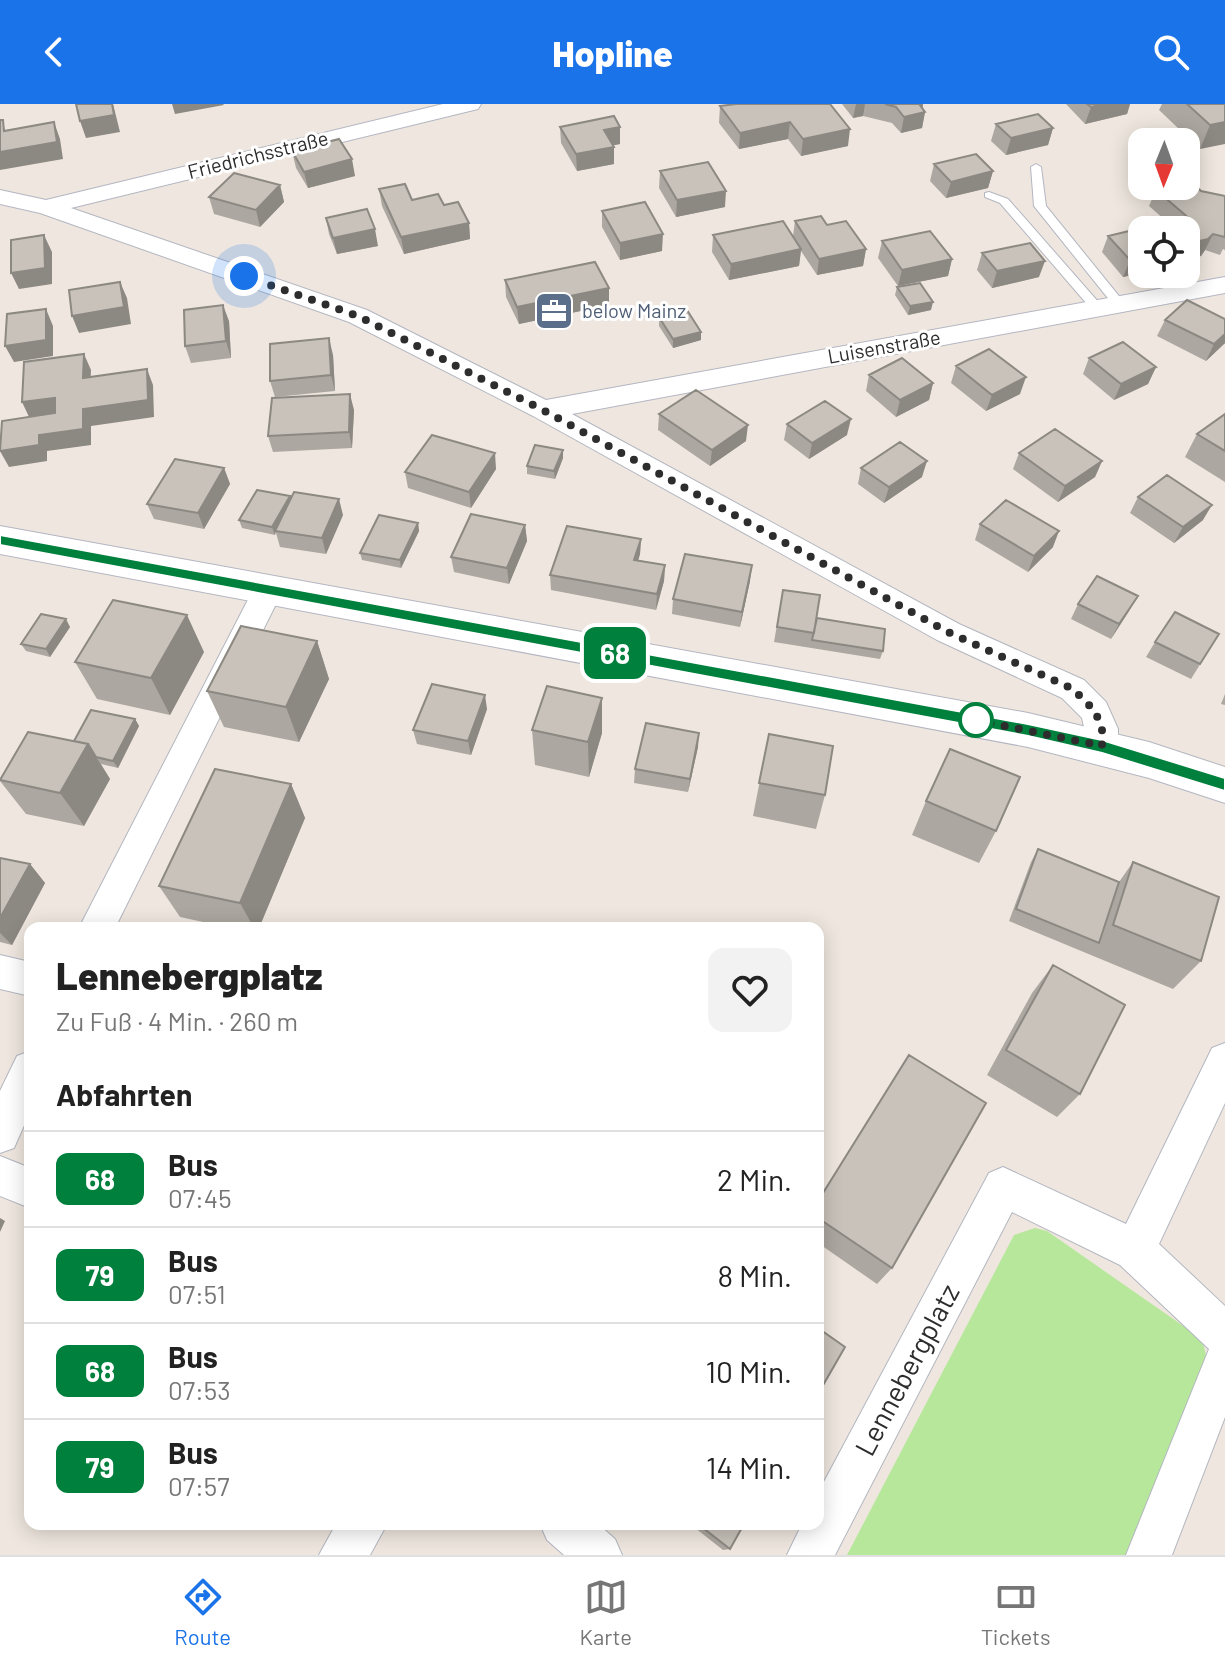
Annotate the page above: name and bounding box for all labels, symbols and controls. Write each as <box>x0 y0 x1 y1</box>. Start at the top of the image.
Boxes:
icon: back <box>32 30 76 74</box>
icon: search <box>1149 30 1193 74</box>
text: Hopline <box>552 31 673 74</box>
street label: Friedrichsstraße <box>185 125 331 183</box>
north arrow <box>1128 128 1200 200</box>
map controls <box>1128 128 1200 288</box>
button: locate <box>1128 216 1200 288</box>
your location <box>224 256 264 296</box>
office icon: below Mainz <box>533 290 575 332</box>
place label: below Mainz <box>582 298 686 322</box>
street label: Luisenstraße <box>825 324 942 368</box>
line badge: 68 <box>579 627 651 679</box>
text: 68 <box>600 636 630 670</box>
unlabelled marker <box>959 703 993 737</box>
button: heart <box>708 948 792 1032</box>
text: Lennebergplatz <box>56 952 323 998</box>
text: Zu Fuß · 4 Min. · 260 m <box>56 1005 298 1036</box>
text: Abfahrten <box>56 1076 192 1112</box>
text: Bus <box>168 1146 218 1182</box>
text: 2 Min. <box>717 1161 792 1197</box>
text: 68 <box>85 1162 115 1196</box>
text: 07:45 <box>168 1182 232 1213</box>
text: Bus <box>168 1242 218 1278</box>
text: 8 Min. <box>717 1257 792 1293</box>
text: 79 <box>86 1258 114 1292</box>
text: 07:51 <box>168 1278 226 1309</box>
street label: Lennebergplatz <box>847 1278 966 1461</box>
text: Bus <box>168 1338 218 1374</box>
text: 10 Min. <box>706 1353 792 1389</box>
text: 68 <box>85 1354 115 1388</box>
text: 07:53 <box>168 1374 231 1405</box>
text: Bus <box>168 1434 218 1470</box>
text: 14 Min. <box>706 1449 792 1485</box>
text: 79 <box>86 1450 114 1484</box>
text: 07:57 <box>168 1470 229 1501</box>
tab: Route <box>174 1575 231 1649</box>
tab: Karte <box>580 1575 632 1649</box>
tab: Tickets <box>981 1575 1051 1649</box>

